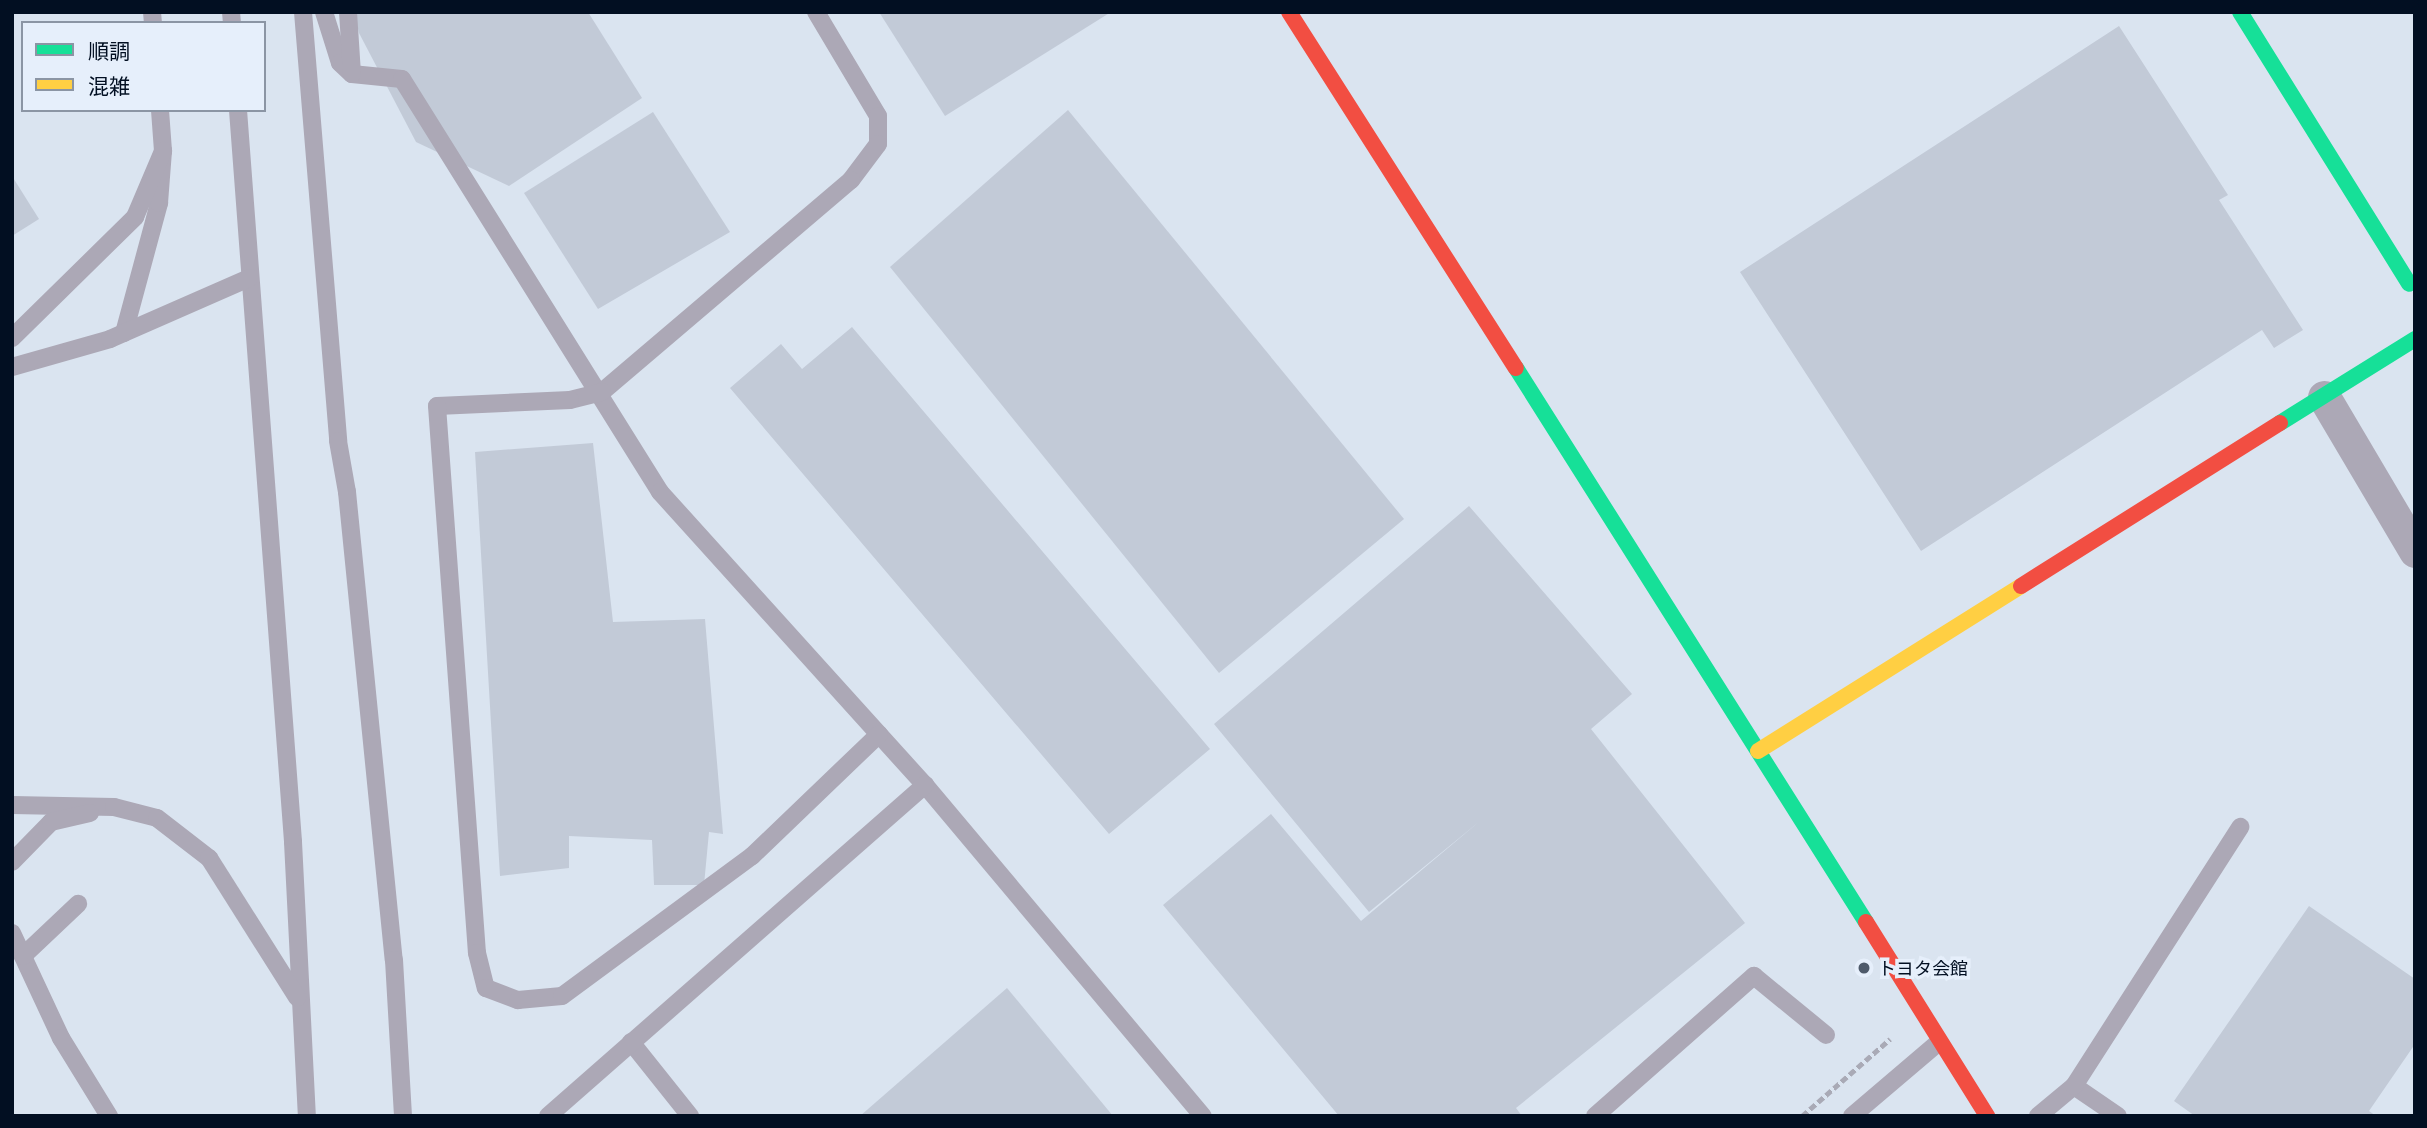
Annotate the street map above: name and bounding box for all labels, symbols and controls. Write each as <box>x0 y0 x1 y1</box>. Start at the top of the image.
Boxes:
legend <box>21 21 266 112</box>
text: 順調 <box>88 38 130 64</box>
text: 混雑 <box>88 73 130 99</box>
place label: トヨタ会館 <box>1878 957 1968 979</box>
marker: トヨタ会館 <box>1856 960 1872 976</box>

